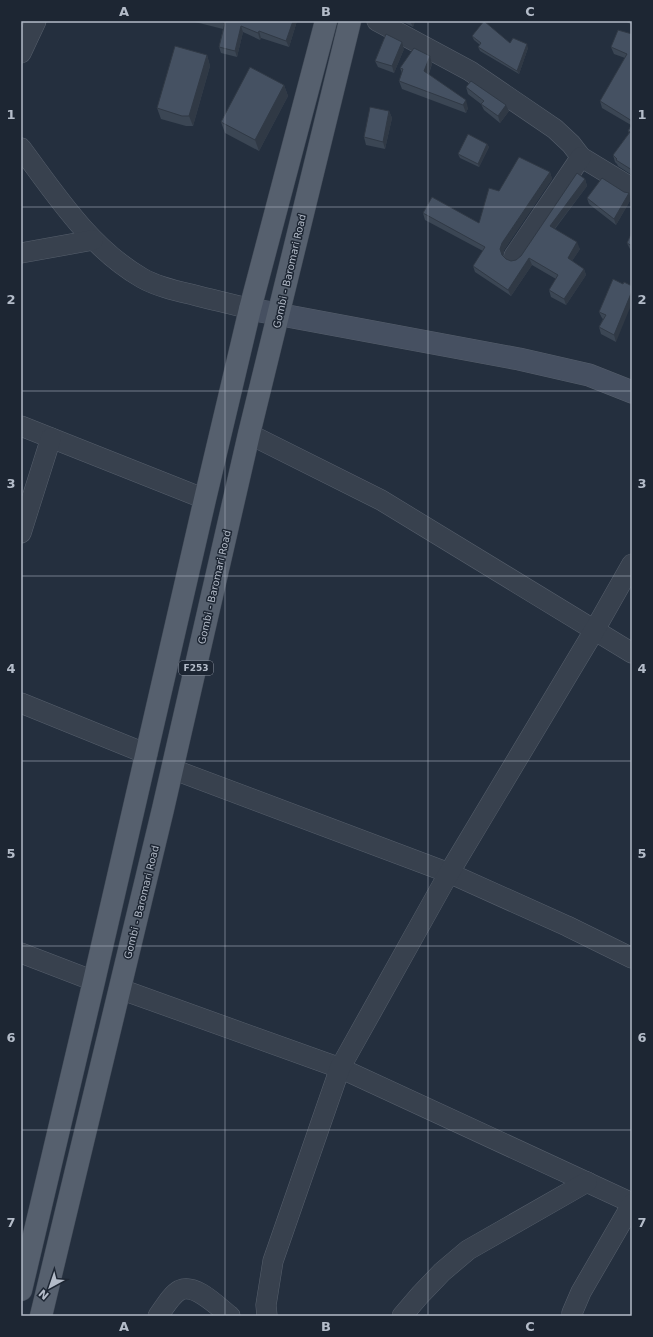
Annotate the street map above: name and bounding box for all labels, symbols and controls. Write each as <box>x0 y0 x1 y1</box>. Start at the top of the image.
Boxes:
text: A <box>119 4 129 19</box>
text: B <box>321 4 331 19</box>
text: C <box>525 4 535 19</box>
text: 1 <box>6 107 16 122</box>
text: 1 <box>637 107 647 122</box>
street label: Gombi - Baromari Road <box>271 213 308 329</box>
text: 2 <box>6 292 16 307</box>
text: 2 <box>637 292 647 307</box>
text: 3 <box>6 476 16 491</box>
text: 3 <box>637 476 647 491</box>
street label: Gombi - Baromari Road <box>196 529 233 645</box>
text: 4 <box>6 661 16 676</box>
road number: F253 <box>179 661 213 675</box>
text: 4 <box>637 661 647 676</box>
street label: Gombi - Baromari Road <box>122 844 161 960</box>
text: 5 <box>6 846 16 861</box>
text: 5 <box>637 846 647 861</box>
text: 6 <box>6 1030 16 1045</box>
text: 6 <box>637 1030 647 1045</box>
text: 7 <box>6 1215 16 1230</box>
text: 7 <box>637 1215 647 1230</box>
north arrow <box>30 1267 70 1307</box>
text: N <box>36 1286 52 1302</box>
text: A <box>119 1319 129 1334</box>
text: B <box>321 1319 331 1334</box>
text: C <box>525 1319 535 1334</box>

